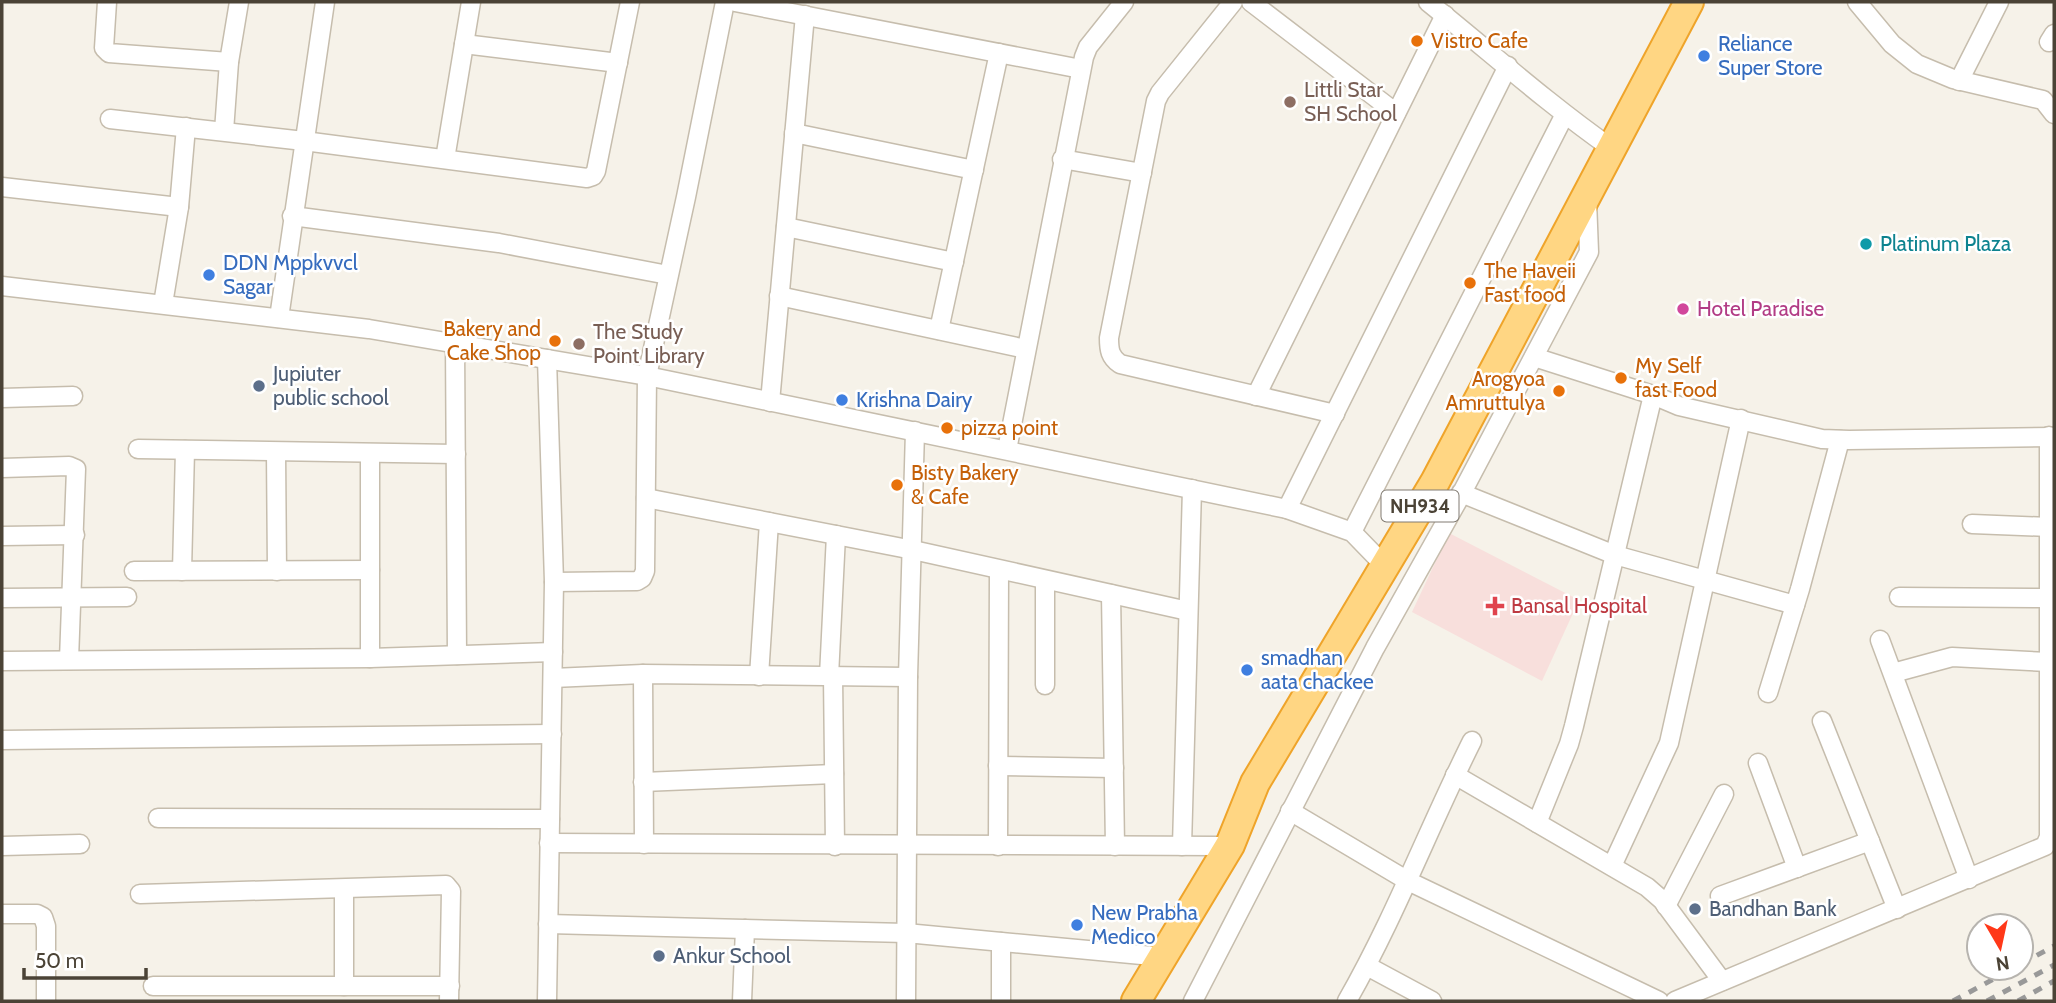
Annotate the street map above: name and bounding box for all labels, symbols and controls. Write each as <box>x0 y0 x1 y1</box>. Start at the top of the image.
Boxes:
place label: Vistro Cafe <box>1431 28 1528 53</box>
place label: Reliance Super Store <box>1718 31 1823 80</box>
marker: Vistro Cafe <box>1409 33 1425 49</box>
marker: Reliance Super Store <box>1696 48 1712 64</box>
place label: Littli Star SH School <box>1304 77 1397 126</box>
marker: Littli Star SH School <box>1282 94 1298 110</box>
place label: Platinum Plaza <box>1880 231 2011 256</box>
marker: Platinum Plaza <box>1858 236 1874 252</box>
place label: DDN Mppkvvcl Sagar <box>223 250 358 299</box>
place label: The Haveii Fast food <box>1484 258 1576 307</box>
marker: DDN Mppkvvcl Sagar <box>201 267 217 283</box>
marker: The Haveii Fast food <box>1462 275 1478 291</box>
place label: Hotel Paradise <box>1697 296 1825 321</box>
marker: Hotel Paradise <box>1675 301 1691 317</box>
place label: Bakery and Cake Shop <box>443 316 541 365</box>
place label: The Study Point Library <box>593 319 705 368</box>
marker: Bakery and Cake Shop <box>547 333 563 349</box>
marker: The Study Point Library <box>571 336 587 352</box>
place label: My Self fast Food <box>1635 353 1717 402</box>
place label: Jupiuter public school <box>272 361 389 410</box>
place label: Arogyoa Amruttulya <box>1445 366 1545 415</box>
marker: My Self fast Food <box>1613 370 1629 386</box>
marker: Jupiuter public school <box>251 378 267 394</box>
marker: Arogyoa Amruttulya <box>1551 383 1567 399</box>
place label: Krishna Dairy <box>856 387 973 412</box>
marker: Krishna Dairy <box>834 392 850 408</box>
place label: pizza point <box>961 415 1058 440</box>
marker: pizza point <box>939 420 955 436</box>
place label: Bisty Bakery & Cafe <box>911 460 1019 509</box>
marker: Bisty Bakery & Cafe <box>889 477 905 493</box>
road number: NH934 <box>1382 491 1458 522</box>
place label: Bansal Hospital <box>1511 593 1647 618</box>
marker: Bansal Hospital <box>1485 596 1505 616</box>
place label: smadhan aata chackee <box>1261 645 1374 694</box>
marker: smadhan aata chackee <box>1239 662 1255 678</box>
place label: Bandhan Bank <box>1709 896 1837 921</box>
place label: New Prabha Medico <box>1091 900 1198 949</box>
marker: Bandhan Bank <box>1687 901 1703 917</box>
north arrow <box>1965 912 2035 982</box>
marker: New Prabha Medico <box>1069 917 1085 933</box>
scale bar <box>24 936 147 980</box>
place label: Ankur School <box>673 943 791 968</box>
text: 50 m <box>35 948 84 973</box>
marker: Ankur School <box>651 948 667 964</box>
text: N <box>1994 951 2011 976</box>

